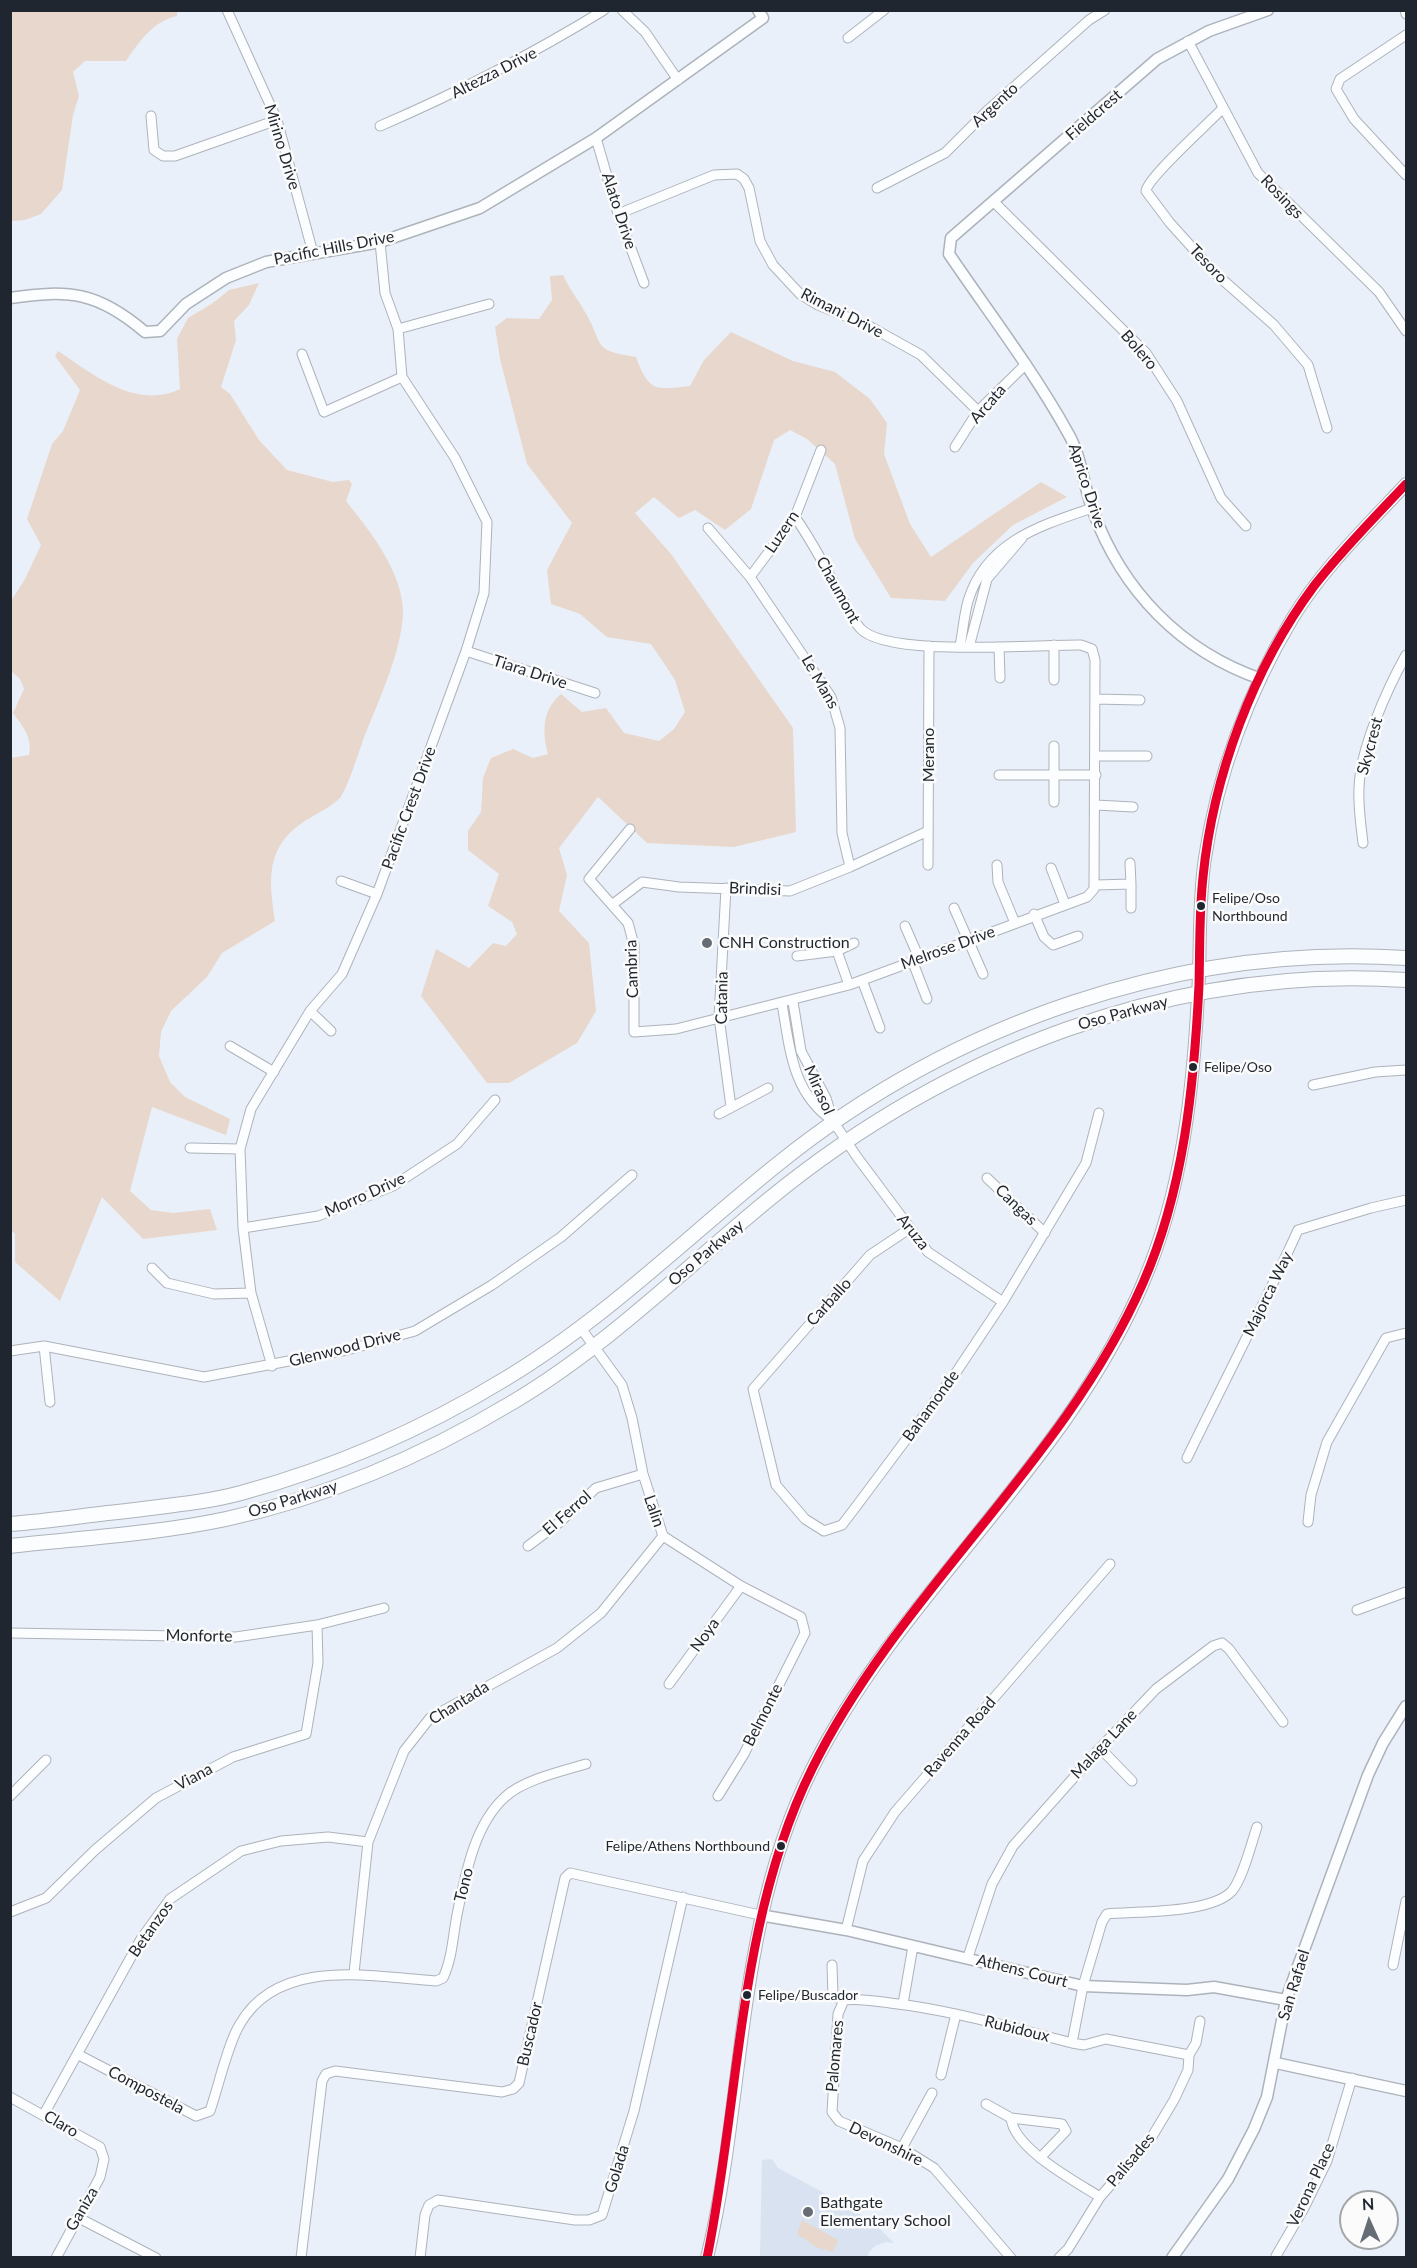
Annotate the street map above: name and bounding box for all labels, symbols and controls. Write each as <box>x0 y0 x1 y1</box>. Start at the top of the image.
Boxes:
street label: Altezza Drive <box>448 43 540 103</box>
street label: Argento <box>968 79 1022 131</box>
street label: Fieldcrest <box>1062 85 1126 145</box>
street label: Mirino Drive <box>260 102 304 192</box>
street label: Alato Drive <box>598 170 640 252</box>
street label: Rosings <box>1257 171 1307 223</box>
street label: Pacific Hills Drive <box>272 227 396 269</box>
street label: Tesoro <box>1185 241 1231 287</box>
street label: Rimani Drive <box>798 284 886 342</box>
street label: Bolero <box>1117 326 1161 374</box>
street label: Arcata <box>966 381 1010 427</box>
street label: Aprico Drive <box>1064 441 1110 531</box>
street label: Luzern <box>761 507 803 557</box>
street label: Chaumont <box>812 553 864 627</box>
street label: Tiara Drive <box>490 651 570 693</box>
street label: Le Mans <box>797 652 843 712</box>
street label: Skycrest <box>1353 715 1387 777</box>
street label: Merano <box>919 728 939 782</box>
street label: Pacific Crest Drive <box>378 744 440 872</box>
street label: Brindisi <box>729 878 781 900</box>
place label: Felipe/Oso Northbound <box>1212 890 1288 922</box>
marker: Felipe/Oso Northbound <box>1195 900 1207 912</box>
street label: Melrose Drive <box>898 922 998 974</box>
place label: CNH Construction <box>719 933 850 953</box>
marker: CNH Construction <box>700 936 714 950</box>
street label: Cambria <box>621 939 643 999</box>
street label: Catania <box>712 971 732 1025</box>
street label: Oso Parkway <box>1076 992 1170 1034</box>
place label: Felipe/Oso <box>1204 1059 1272 1075</box>
marker: Felipe/Oso <box>1187 1061 1199 1073</box>
street label: Mirasol <box>800 1062 838 1118</box>
street label: Morro Drive <box>322 1169 408 1221</box>
street label: Cangas <box>991 1180 1041 1230</box>
street label: Aruza <box>893 1210 933 1254</box>
street label: Oso Parkway <box>664 1216 748 1290</box>
street label: Majorca Way <box>1239 1248 1297 1340</box>
street label: Carballo <box>802 1274 856 1330</box>
street label: Glenwood Drive <box>287 1325 403 1371</box>
street label: Bahamonde <box>899 1367 963 1445</box>
street label: Oso Parkway <box>246 1476 340 1522</box>
street label: El Ferrol <box>539 1487 595 1539</box>
street label: Lalin <box>640 1492 668 1530</box>
street label: Noya <box>686 1614 724 1656</box>
street label: Monforte <box>165 1626 233 1646</box>
street label: Chantada <box>426 1677 492 1729</box>
street label: Belmonte <box>739 1681 787 1749</box>
street label: Ravenna Road <box>920 1693 1000 1781</box>
street label: Malaga Lane <box>1067 1705 1141 1783</box>
street label: Viana <box>172 1759 216 1795</box>
place label: Felipe/Athens Northbound <box>606 1838 770 1854</box>
marker: Felipe/Athens Northbound <box>775 1840 787 1852</box>
street label: Tono <box>451 1866 477 1904</box>
street label: Betanzos <box>125 1897 177 1961</box>
street label: San Rafael <box>1274 1947 1314 2023</box>
street label: Athens Court <box>974 1950 1070 1992</box>
place label: Felipe/Buscador <box>758 1987 858 2003</box>
marker: Felipe/Buscador <box>741 1989 753 2001</box>
street label: Buscador <box>513 2000 547 2068</box>
street label: Rubidoux <box>982 2012 1052 2046</box>
street label: Palomares <box>822 2019 848 2093</box>
street label: Compostela <box>105 2062 187 2118</box>
street label: Claro <box>40 2106 82 2142</box>
street label: Devonshire <box>846 2118 926 2170</box>
street label: Palisades <box>1103 2129 1159 2191</box>
street label: Verona Place <box>1283 2140 1339 2230</box>
street label: Golada <box>601 2143 633 2195</box>
street label: Ganiza <box>62 2184 102 2234</box>
north arrow <box>1339 2190 1399 2250</box>
place label: Bathgate Elementary School <box>820 2193 951 2231</box>
text: N <box>1361 2194 1375 2213</box>
marker: Bathgate Elementary School <box>801 2205 815 2219</box>

